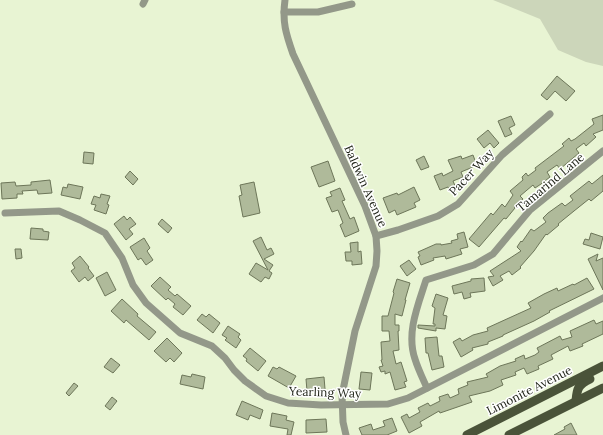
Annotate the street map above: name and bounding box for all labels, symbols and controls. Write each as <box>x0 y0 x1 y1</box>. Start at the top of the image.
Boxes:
street label: Baldwin Avenue <box>341 143 391 230</box>
street label: Pacer Way <box>446 145 497 198</box>
street label: Tamarind Lane <box>513 149 587 215</box>
street label: Limonite Avenue <box>484 362 575 418</box>
street label: Yearling Way <box>288 383 362 401</box>

